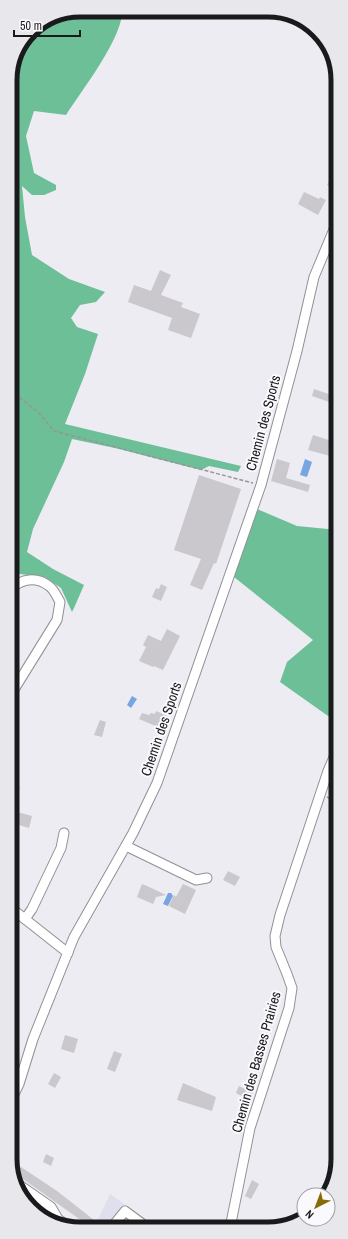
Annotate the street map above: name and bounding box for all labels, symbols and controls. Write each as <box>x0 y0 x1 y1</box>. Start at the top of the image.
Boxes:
scale bar <box>14 12 80 38</box>
text: 50 m <box>20 18 42 34</box>
street label: Chemin des Sports <box>242 373 284 473</box>
street label: Chemin des Sports <box>136 679 186 778</box>
street label: Chemin des Basses Prairies <box>227 989 285 1135</box>
north arrow <box>296 1187 336 1227</box>
text: N <box>302 1207 316 1222</box>

